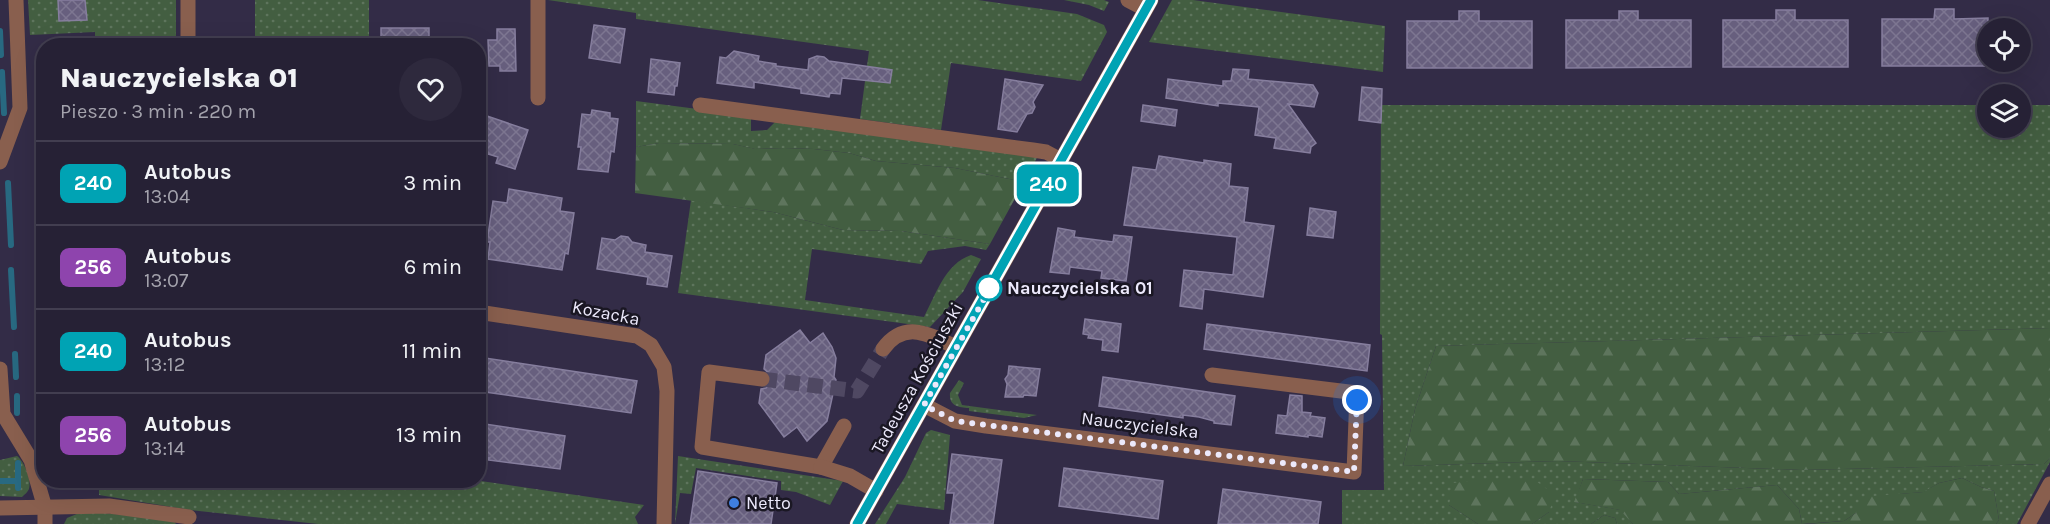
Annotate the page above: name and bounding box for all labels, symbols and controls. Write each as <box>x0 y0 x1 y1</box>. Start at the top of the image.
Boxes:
map controls <box>1977 18 2031 138</box>
button: locate <box>1977 18 2031 72</box>
button: heart <box>399 58 462 121</box>
text: Nauczycielska 01 <box>60 61 298 94</box>
button: layers <box>1977 84 2031 138</box>
text: Pieszo · 3 min · 220 m <box>60 100 256 123</box>
text: Autobus <box>144 159 232 185</box>
line badge: 240 <box>1014 164 1082 204</box>
text: 3 min <box>403 170 462 196</box>
text: 240 <box>74 171 112 195</box>
text: 240 <box>1029 172 1067 196</box>
text: 13:04 <box>144 185 190 208</box>
text: Autobus <box>144 243 232 269</box>
text: 6 min <box>404 254 462 280</box>
text: 256 <box>74 255 112 279</box>
text: 13:07 <box>144 269 188 292</box>
marker: Nauczycielska 01 <box>976 275 1002 301</box>
place label: Nauczycielska 01 <box>1007 277 1153 299</box>
street label: Kozacka <box>570 296 642 330</box>
street label: Tadeusza Kościuszki <box>866 298 968 458</box>
text: Autobus <box>144 327 232 353</box>
text: 11 min <box>402 338 462 364</box>
text: 240 <box>74 339 112 363</box>
text: 13:12 <box>144 353 185 376</box>
your location <box>1342 385 1372 415</box>
street label: Nauczycielska <box>1080 407 1200 443</box>
text: Autobus <box>144 411 232 437</box>
text: 13 min <box>396 422 462 448</box>
text: 256 <box>74 423 112 447</box>
text: 13:14 <box>144 437 185 460</box>
place label: Netto <box>746 492 791 514</box>
marker: Netto <box>727 496 741 510</box>

